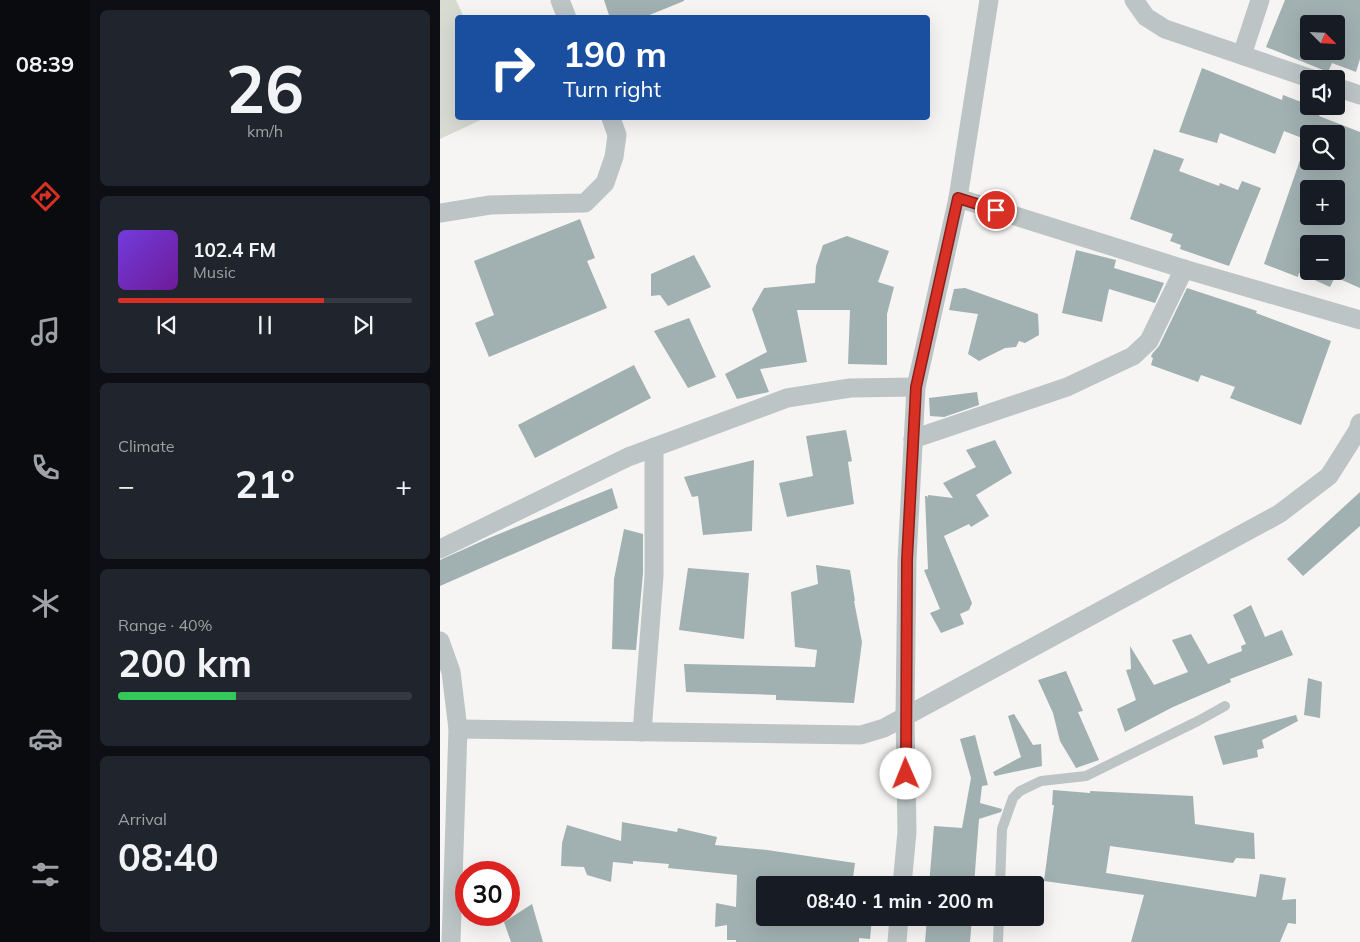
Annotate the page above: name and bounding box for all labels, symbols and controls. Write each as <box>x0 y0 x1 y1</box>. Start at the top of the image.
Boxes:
north arrow <box>1300 15 1345 60</box>
map controls <box>1300 15 1345 280</box>
text: 190 m <box>563 32 667 76</box>
icon: right <box>480 35 545 100</box>
text: 26 <box>226 48 304 129</box>
text: 08:39 <box>16 50 74 78</box>
button: sound <box>1300 70 1345 115</box>
text: Turn right <box>563 75 661 103</box>
text: km/h <box>247 121 283 141</box>
button: search <box>1300 125 1345 170</box>
icon: directions <box>28 179 63 214</box>
button: + <box>1300 180 1345 225</box>
pin <box>975 189 1017 231</box>
icon: arrive <box>982 196 1010 224</box>
button: − <box>1300 235 1345 280</box>
text: 102.4 FM <box>193 238 276 262</box>
text: Music <box>193 262 236 282</box>
icon: previous <box>153 311 181 339</box>
icon: pause <box>251 311 279 339</box>
icon: next <box>349 311 377 339</box>
icon: music <box>28 314 63 349</box>
text: Climate <box>118 436 174 456</box>
icon: phone <box>28 450 63 485</box>
text: 21° <box>235 460 295 508</box>
text: − <box>118 468 135 503</box>
text: + <box>395 468 412 503</box>
icon: climate <box>28 586 63 621</box>
text: Range · 40% <box>118 615 213 635</box>
text: 200 km <box>118 639 252 687</box>
icon: car <box>28 721 63 756</box>
position arrow <box>879 747 931 799</box>
text: Arrival <box>118 809 167 829</box>
text: 08:40 <box>118 833 219 881</box>
icon: filters <box>28 857 63 892</box>
speed limit sign: 30 <box>455 861 520 926</box>
text: 08:40 · 1 min · 200 m <box>806 889 994 913</box>

